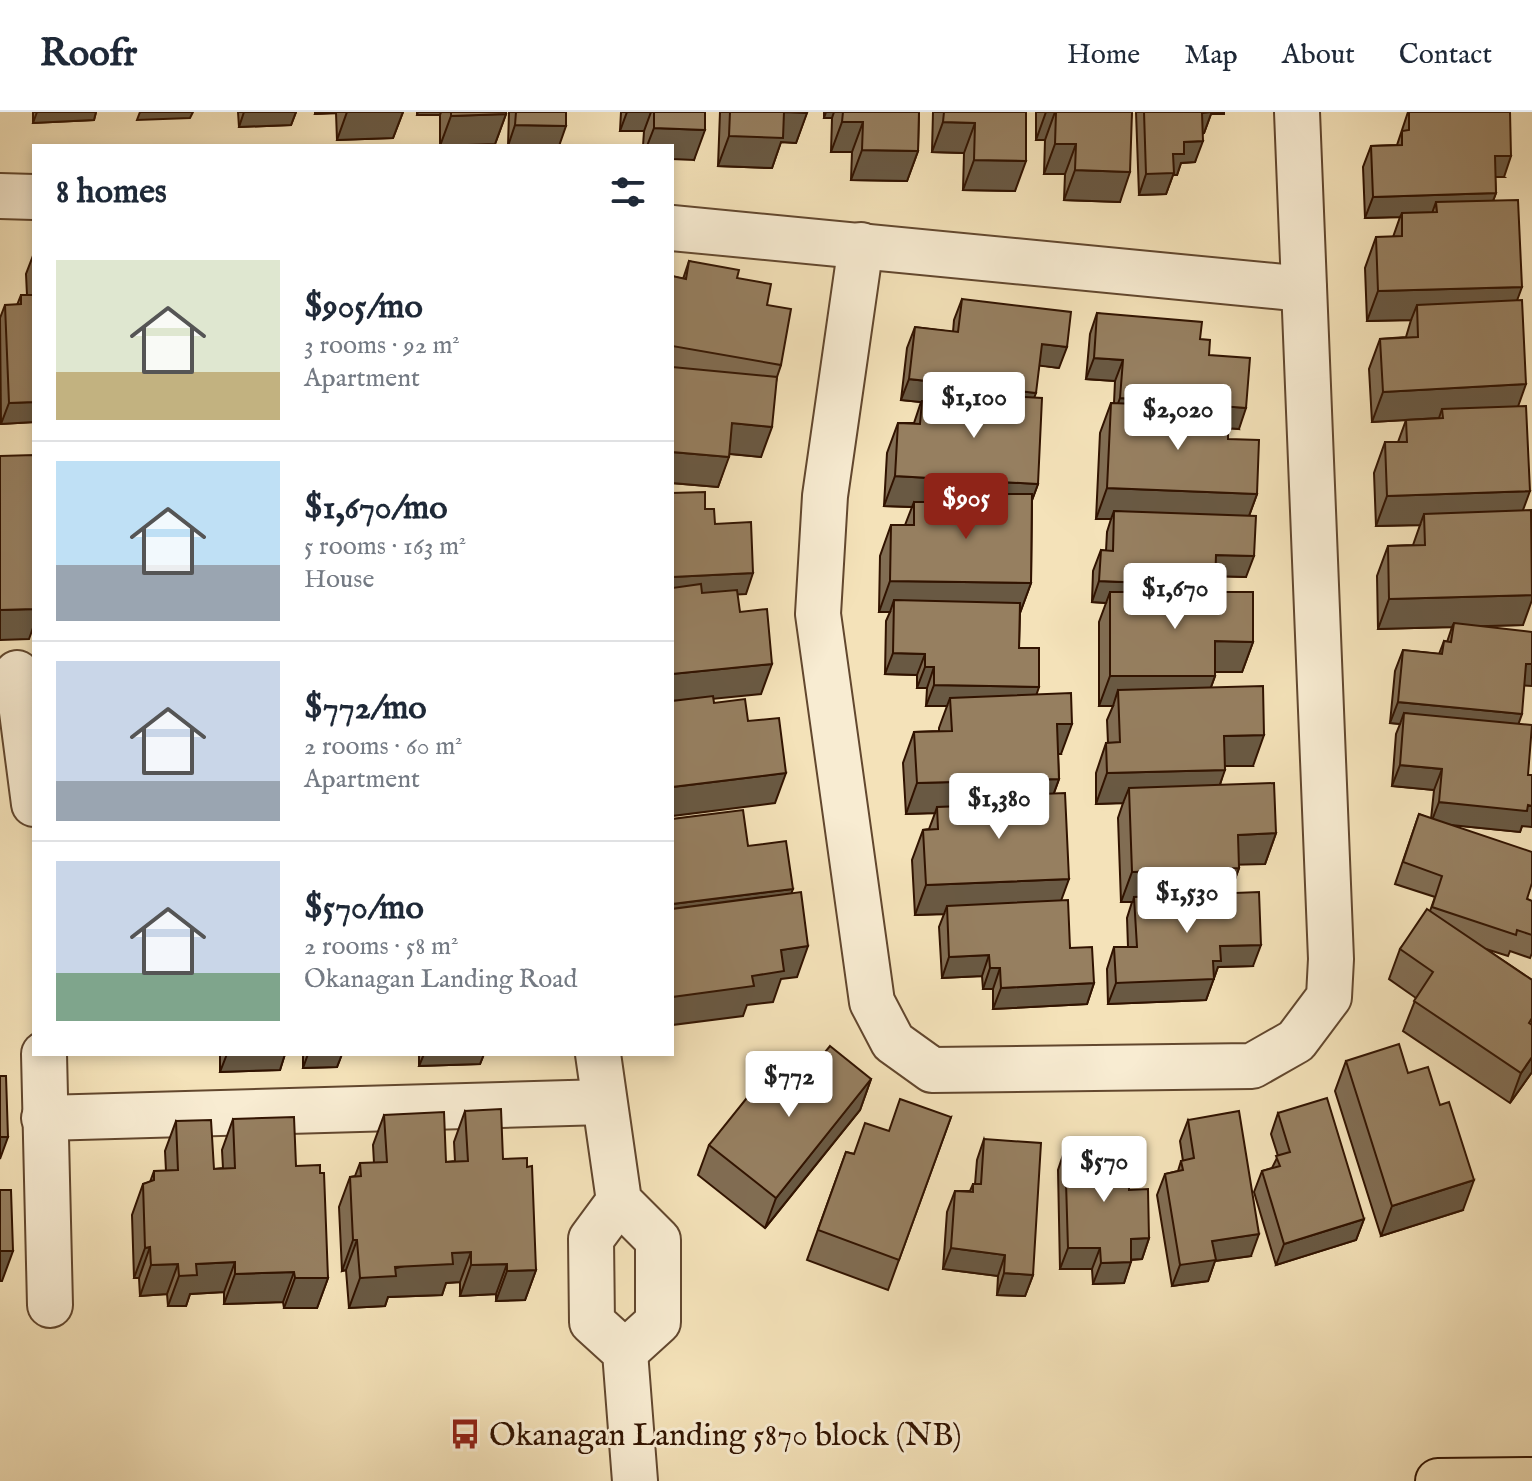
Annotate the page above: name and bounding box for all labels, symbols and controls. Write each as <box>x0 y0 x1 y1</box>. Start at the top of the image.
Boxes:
text: Roofr <box>40 31 137 79</box>
text: Home <box>1067 38 1140 73</box>
text: Map <box>1184 38 1238 73</box>
text: About <box>1282 38 1355 73</box>
text: Contact <box>1399 38 1492 73</box>
icon: filters <box>606 170 650 214</box>
text: 8 homes <box>56 171 167 214</box>
text: $905/mo <box>304 286 423 329</box>
icon: home <box>120 292 216 388</box>
text: 3 rooms · 92 m² <box>304 329 460 362</box>
text: Apartment <box>304 362 420 395</box>
pin: $1,100 <box>909 372 1039 440</box>
text: $1,100 <box>941 381 1007 414</box>
pin: $2,020 <box>1113 384 1243 452</box>
text: $2,020 <box>1142 393 1214 426</box>
pin: $905 <box>919 473 1013 541</box>
text: $905 <box>942 482 990 515</box>
text: $1,670/mo <box>304 487 448 530</box>
icon: home <box>120 493 216 589</box>
text: 5 rooms · 163 m² <box>304 530 466 563</box>
text: House <box>304 563 374 596</box>
pin: $1,670 <box>1110 563 1240 631</box>
text: $1,670 <box>1142 572 1208 605</box>
text: $772/mo <box>304 687 427 730</box>
icon: home <box>120 693 216 789</box>
text: 2 rooms · 60 m² <box>304 730 463 763</box>
text: Apartment <box>304 763 420 796</box>
pin: $1,380 <box>934 773 1064 841</box>
text: $1,380 <box>967 782 1031 815</box>
pin: $1,530 <box>1122 867 1252 935</box>
text: $1,530 <box>1156 876 1218 909</box>
text: $570/mo <box>304 887 424 930</box>
icon: home <box>120 893 216 989</box>
text: 2 rooms · 58 m² <box>304 930 458 963</box>
text: Okanagan Landing Road <box>304 963 577 996</box>
pin: $772 <box>742 1051 836 1119</box>
text: $772 <box>764 1060 814 1093</box>
pin: $570 <box>1057 1136 1151 1204</box>
text: $570 <box>1080 1145 1128 1178</box>
place label: Okanagan Landing 5870 block (NB) <box>489 1416 962 1457</box>
bus stop icon: Okanagan Landing 5870 block (NB) <box>448 1417 482 1451</box>

